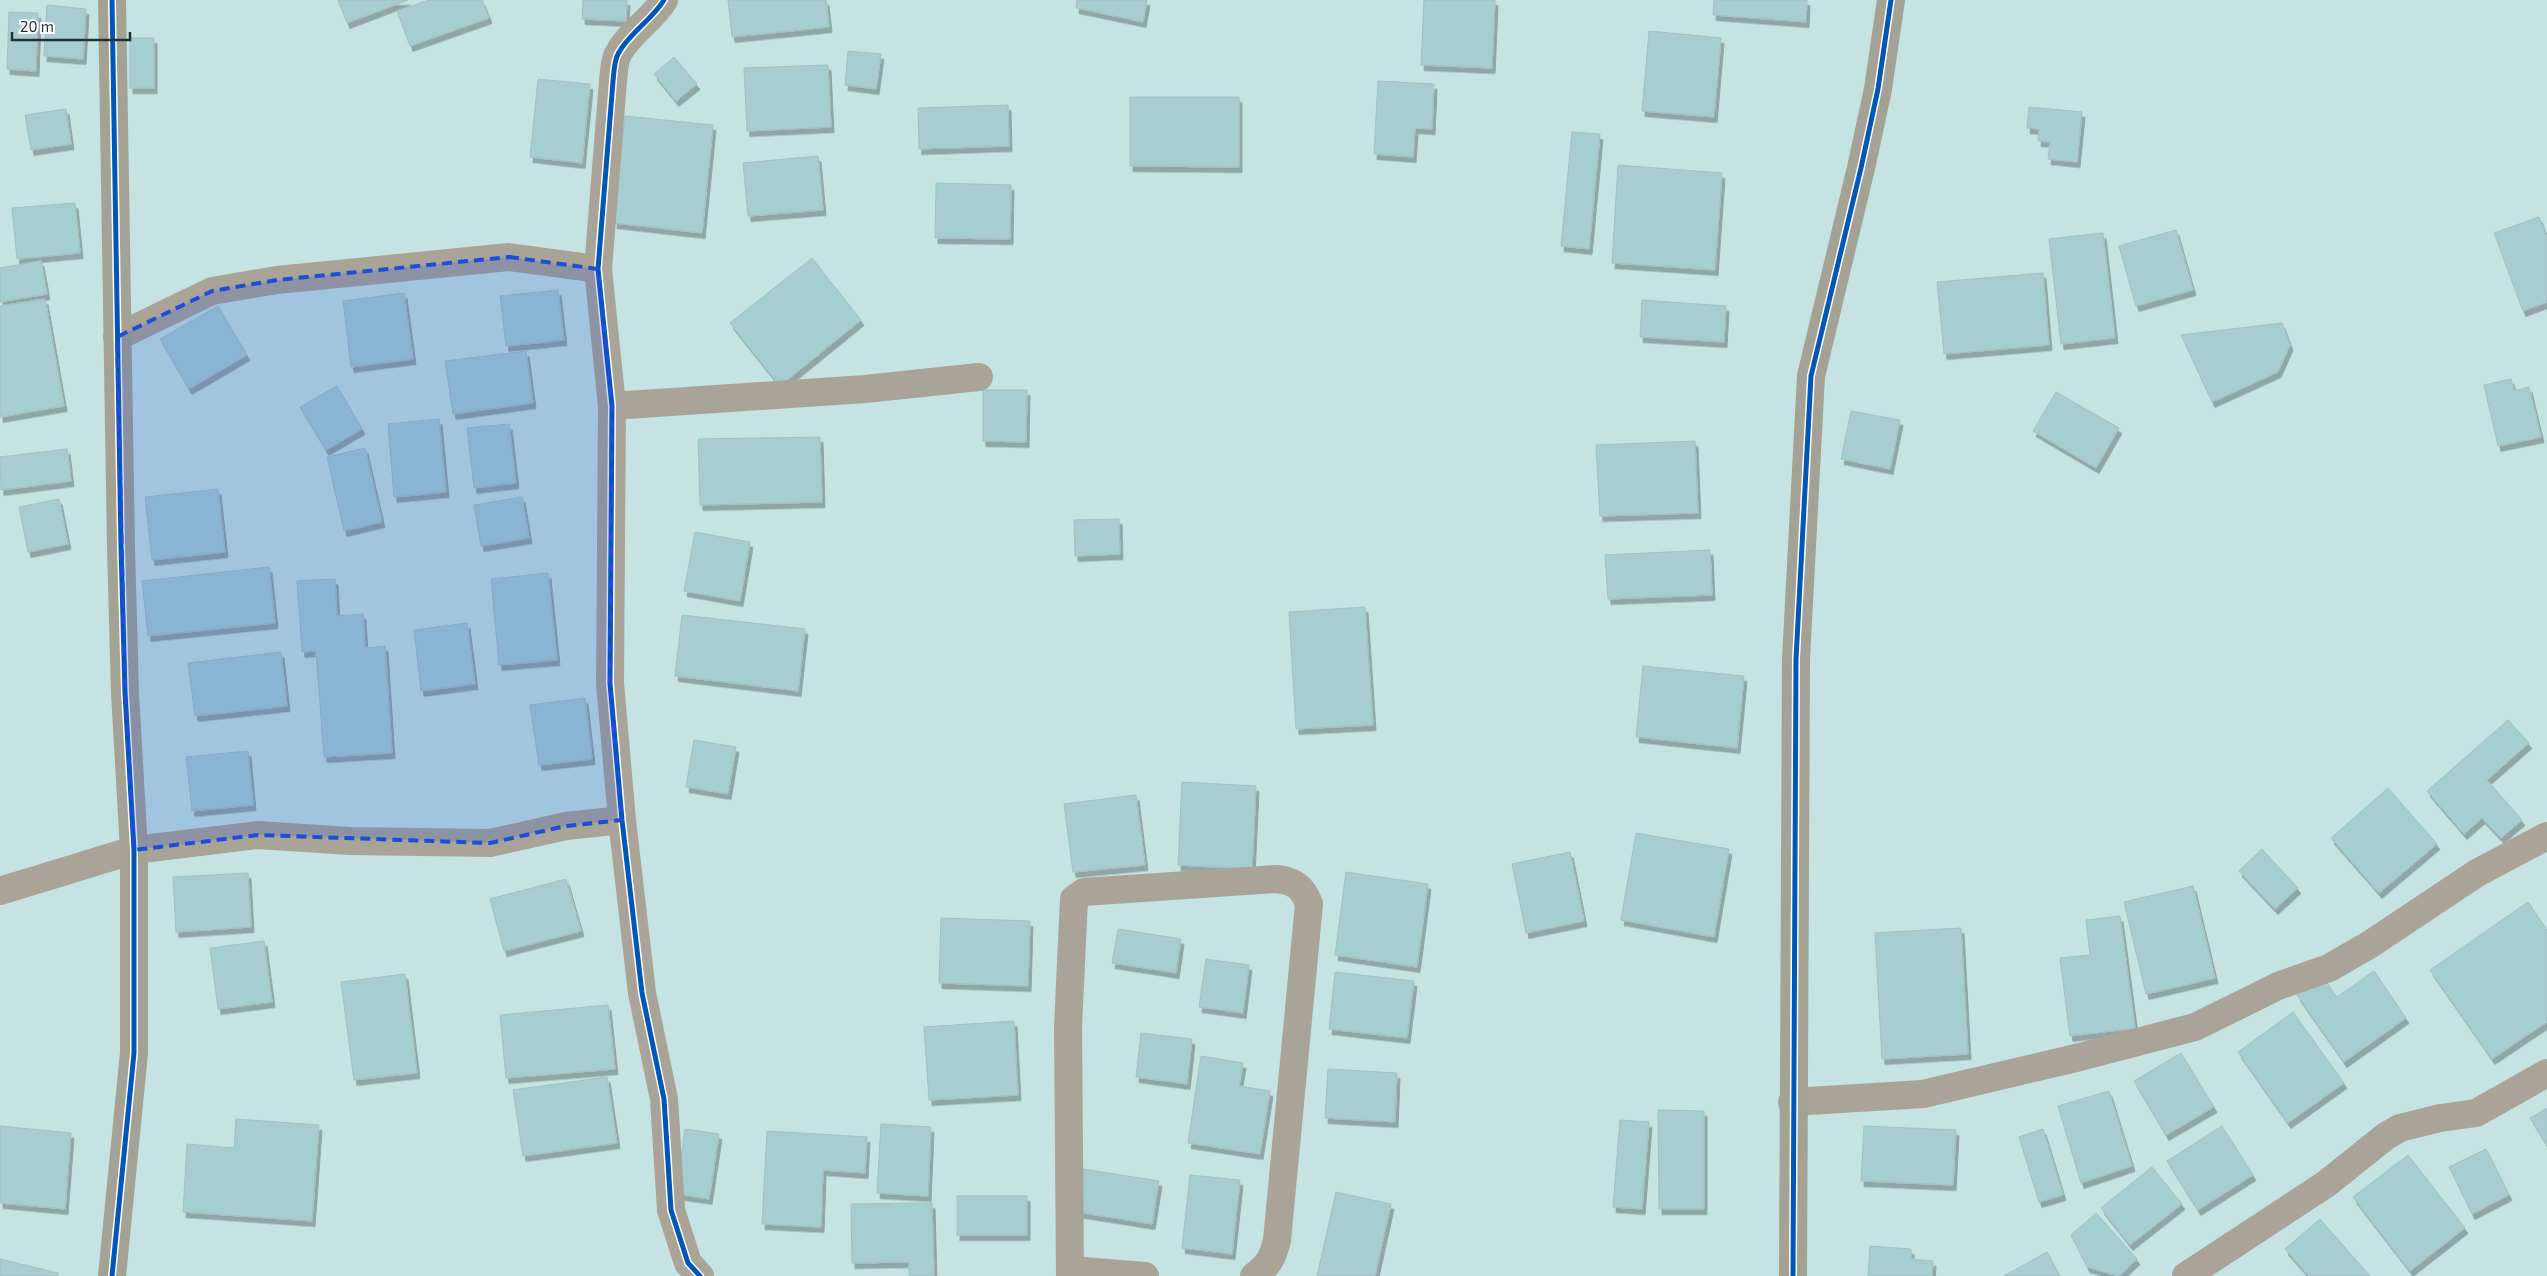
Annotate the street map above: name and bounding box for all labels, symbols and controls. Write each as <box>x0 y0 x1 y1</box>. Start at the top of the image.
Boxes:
scale bar <box>12 10 130 42</box>
text: 20 m <box>20 17 54 35</box>

